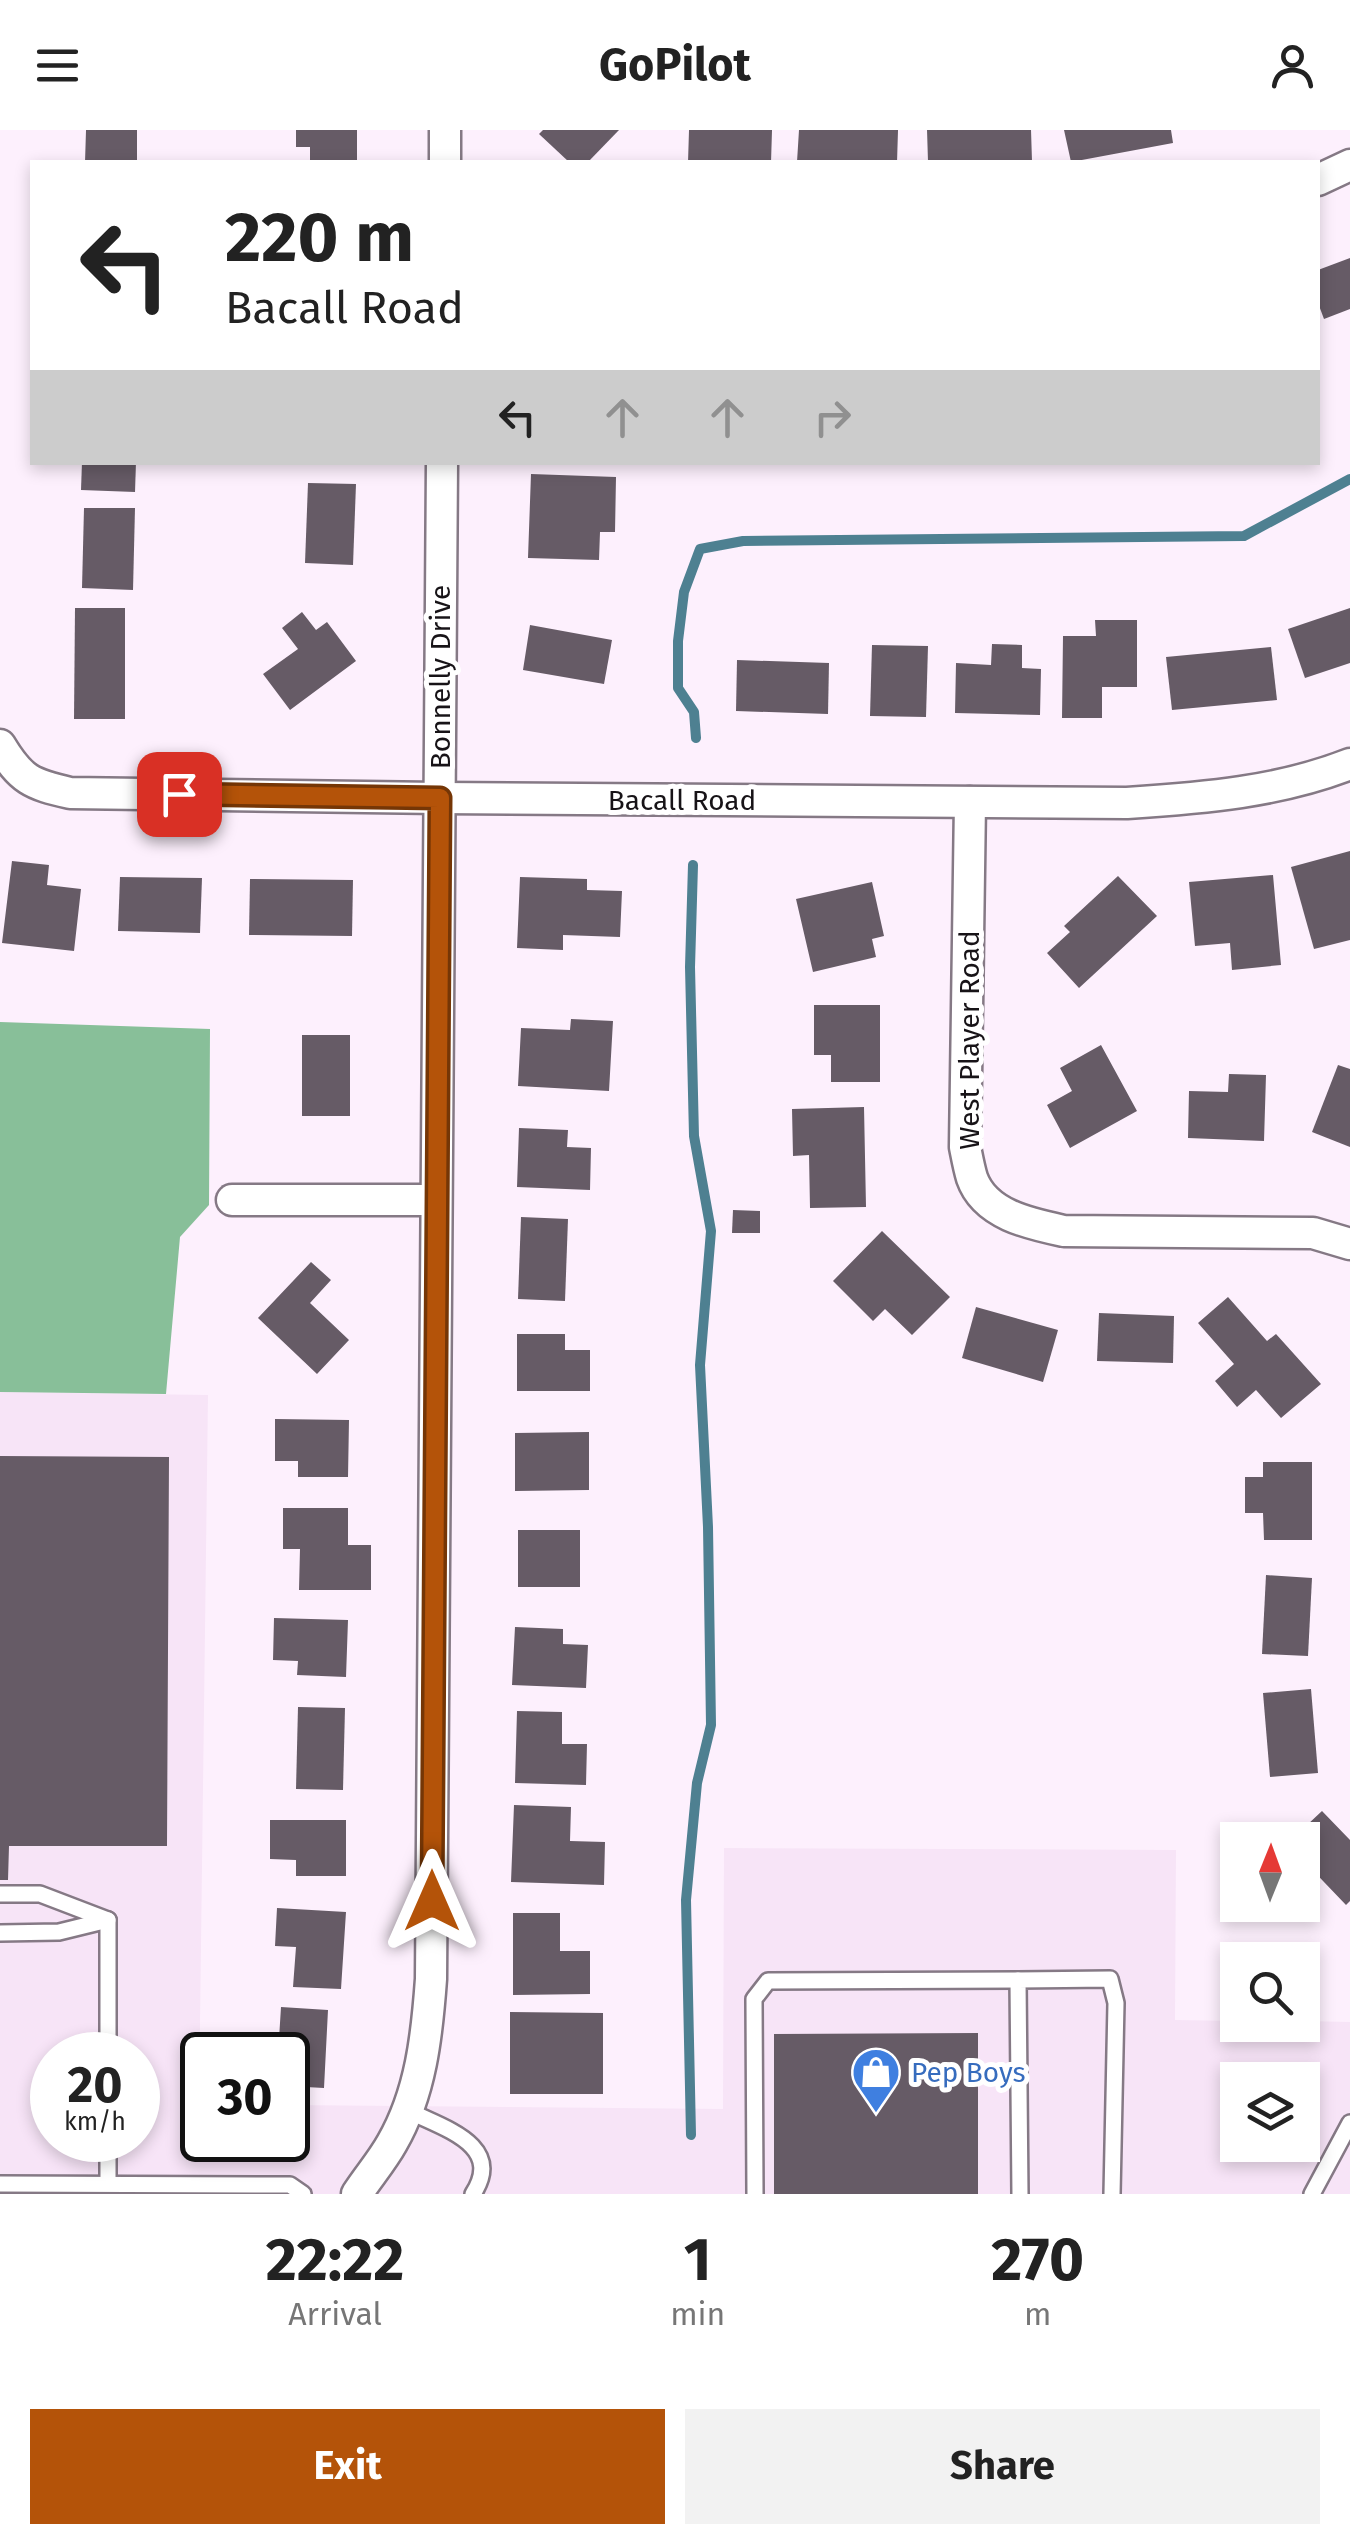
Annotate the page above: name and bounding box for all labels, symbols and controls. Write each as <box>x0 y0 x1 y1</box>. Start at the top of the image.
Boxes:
icon: menu <box>30 38 85 93</box>
text: GoPilot <box>599 38 751 92</box>
icon: person <box>1265 38 1320 93</box>
text: 220 m <box>225 196 414 280</box>
icon: left <box>60 200 190 330</box>
text: Bacall Road <box>225 281 464 335</box>
icon: left <box>490 390 545 445</box>
icon: ahead <box>595 390 650 445</box>
icon: ahead <box>700 390 755 445</box>
icon: right <box>805 390 860 445</box>
street label: Bonnelly Drive <box>424 585 457 769</box>
pin <box>137 752 222 837</box>
icon: arrive <box>152 767 207 822</box>
street label: Bacall Road <box>608 784 756 817</box>
street label: West Player Road <box>953 930 986 1150</box>
north arrow <box>1220 1822 1320 1922</box>
map controls <box>1220 1822 1320 2162</box>
position arrow <box>380 1849 484 1953</box>
button: search <box>1220 1942 1320 2042</box>
speed limit sign: 30 <box>180 2032 310 2162</box>
shop icon: Pep Boys <box>850 2046 902 2114</box>
text: 20 <box>67 2055 123 2115</box>
place label: Pep Boys <box>911 2056 1026 2089</box>
button: layers <box>1220 2062 1320 2162</box>
text: km/h <box>64 2107 126 2137</box>
text: 22:22 <box>266 2224 404 2296</box>
text: 1 <box>684 2224 712 2296</box>
text: 270 <box>991 2224 1084 2296</box>
text: Arrival <box>288 2295 382 2333</box>
text: min <box>670 2295 725 2333</box>
text: m <box>1024 2295 1051 2333</box>
button: Exit <box>30 2409 665 2524</box>
button: Share <box>685 2409 1320 2524</box>

